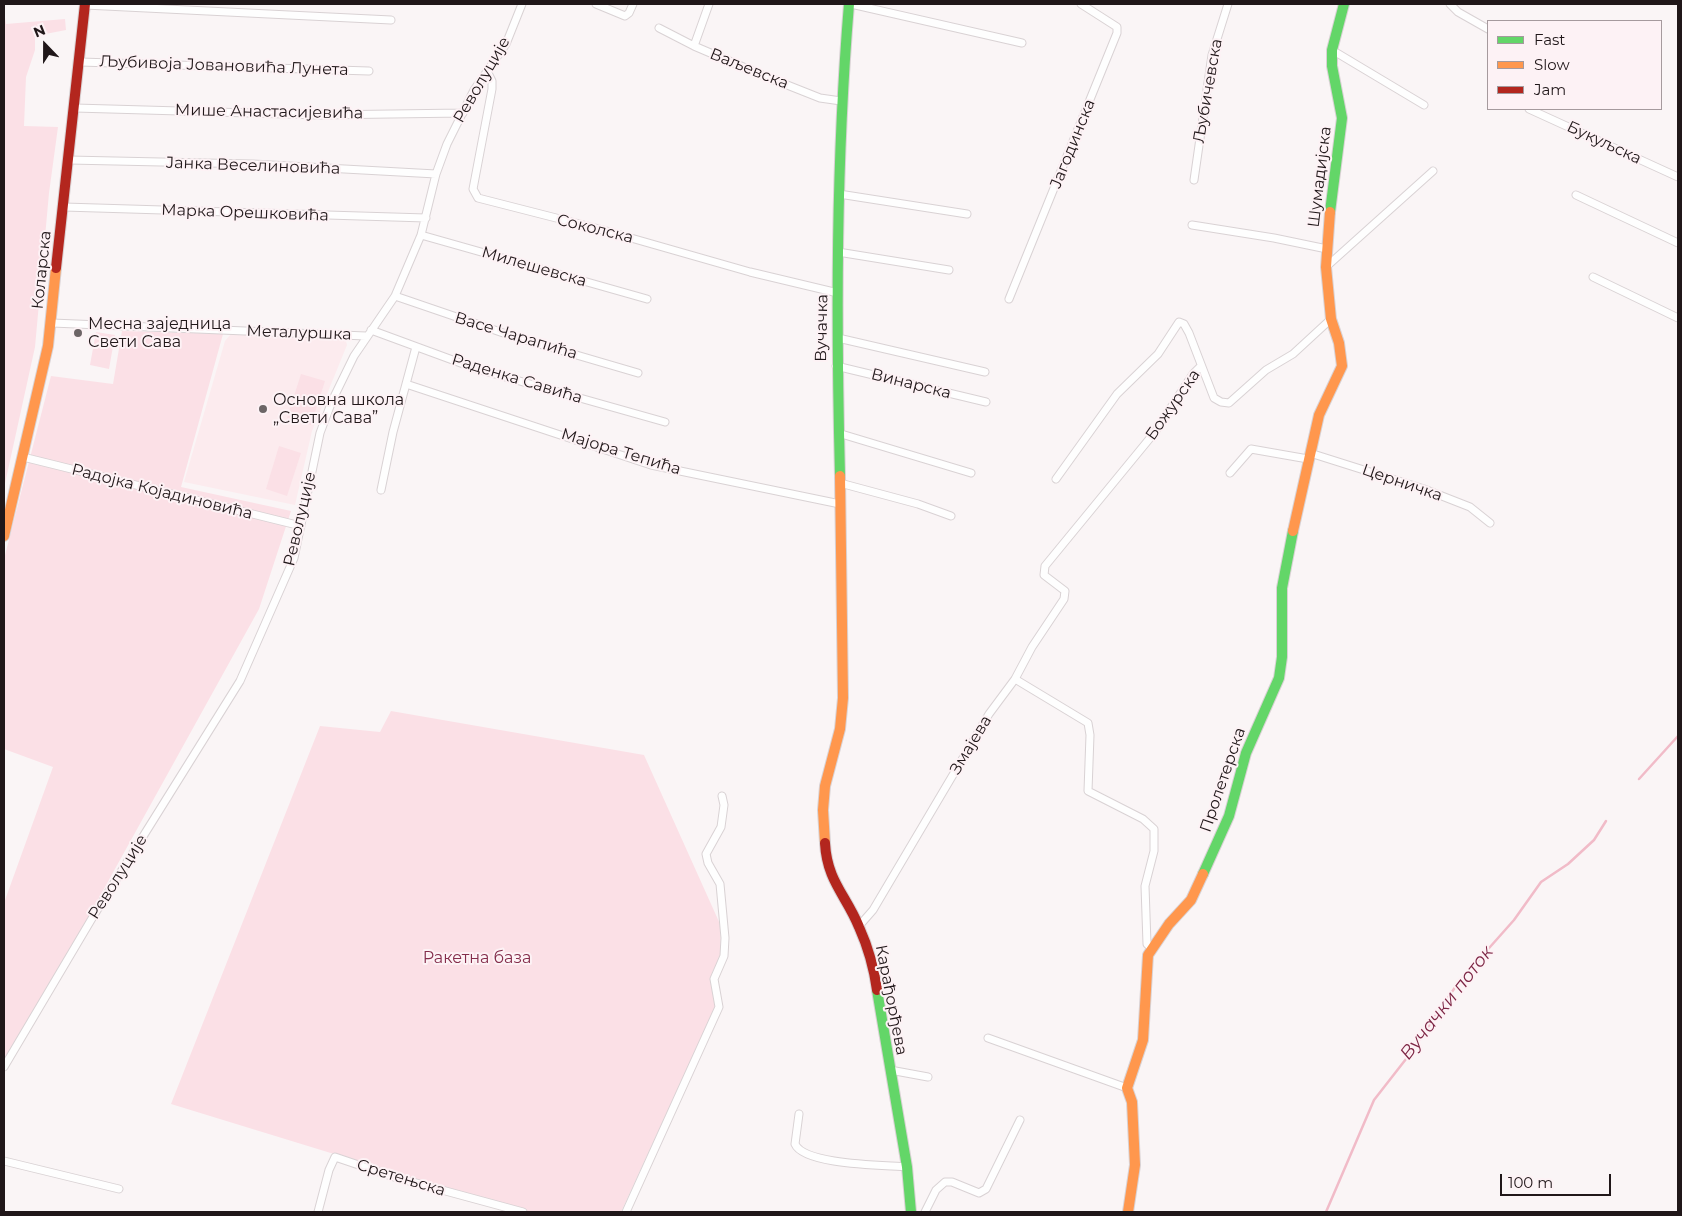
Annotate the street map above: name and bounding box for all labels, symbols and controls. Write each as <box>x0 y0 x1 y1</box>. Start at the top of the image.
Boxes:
north arrow <box>20 20 70 70</box>
legend <box>1487 20 1662 110</box>
text: N <box>31 21 48 42</box>
text: Fast <box>1534 30 1565 49</box>
street label: Револуције <box>450 34 514 126</box>
street label: Љубичевска <box>1189 37 1227 145</box>
street label: Ваљевска <box>707 45 791 93</box>
street label: Љубивоја Јовановића Лунета <box>99 52 349 80</box>
text: Slow <box>1534 55 1570 74</box>
text: Jam <box>1534 80 1566 99</box>
street label: Јагодинска <box>1046 96 1100 192</box>
street label: Мише Анастасијевића <box>175 101 363 123</box>
street label: Букуљска <box>1564 117 1644 169</box>
street label: Шумадијска <box>1304 125 1336 229</box>
street label: Јанка Веселиновића <box>165 153 341 179</box>
street label: Марка Орешковића <box>161 200 329 226</box>
street label: Соколска <box>555 210 635 248</box>
street label: Коларска <box>28 230 56 310</box>
street label: Милешевска <box>479 243 589 291</box>
street label: Вучачка <box>812 294 832 362</box>
street label: Васе Чарапића <box>452 308 580 364</box>
place label: Месна заједница Свети Сава <box>88 314 231 352</box>
street label: Металуршка <box>246 322 352 344</box>
marker: Месна заједница Свети Сава <box>72 327 84 339</box>
street label: Раденка Савића <box>449 350 585 408</box>
street label: Винарска <box>869 365 953 403</box>
street label: Божурска <box>1142 366 1204 444</box>
place label: Основна школа „Свети Сава” <box>273 390 404 428</box>
marker: Основна школа „Свети Сава” <box>257 403 269 415</box>
street label: Мајора Тепића <box>559 425 683 479</box>
street label: Радојка Којадиновића <box>70 460 254 524</box>
street label: Церничка <box>1359 460 1445 506</box>
street label: Револуције <box>280 470 320 568</box>
street label: Змајева <box>946 712 996 778</box>
street label: Пролетерска <box>1196 725 1250 835</box>
street label: Револуције <box>84 831 152 923</box>
water label: Вучачки поток <box>1396 942 1498 1064</box>
street label: Карађорђева <box>871 943 911 1057</box>
park label: Ракетна база <box>423 948 531 968</box>
street label: Сретењска <box>354 1155 448 1201</box>
scale bar <box>1502 1164 1613 1196</box>
text: 100 m <box>1508 1173 1553 1192</box>

